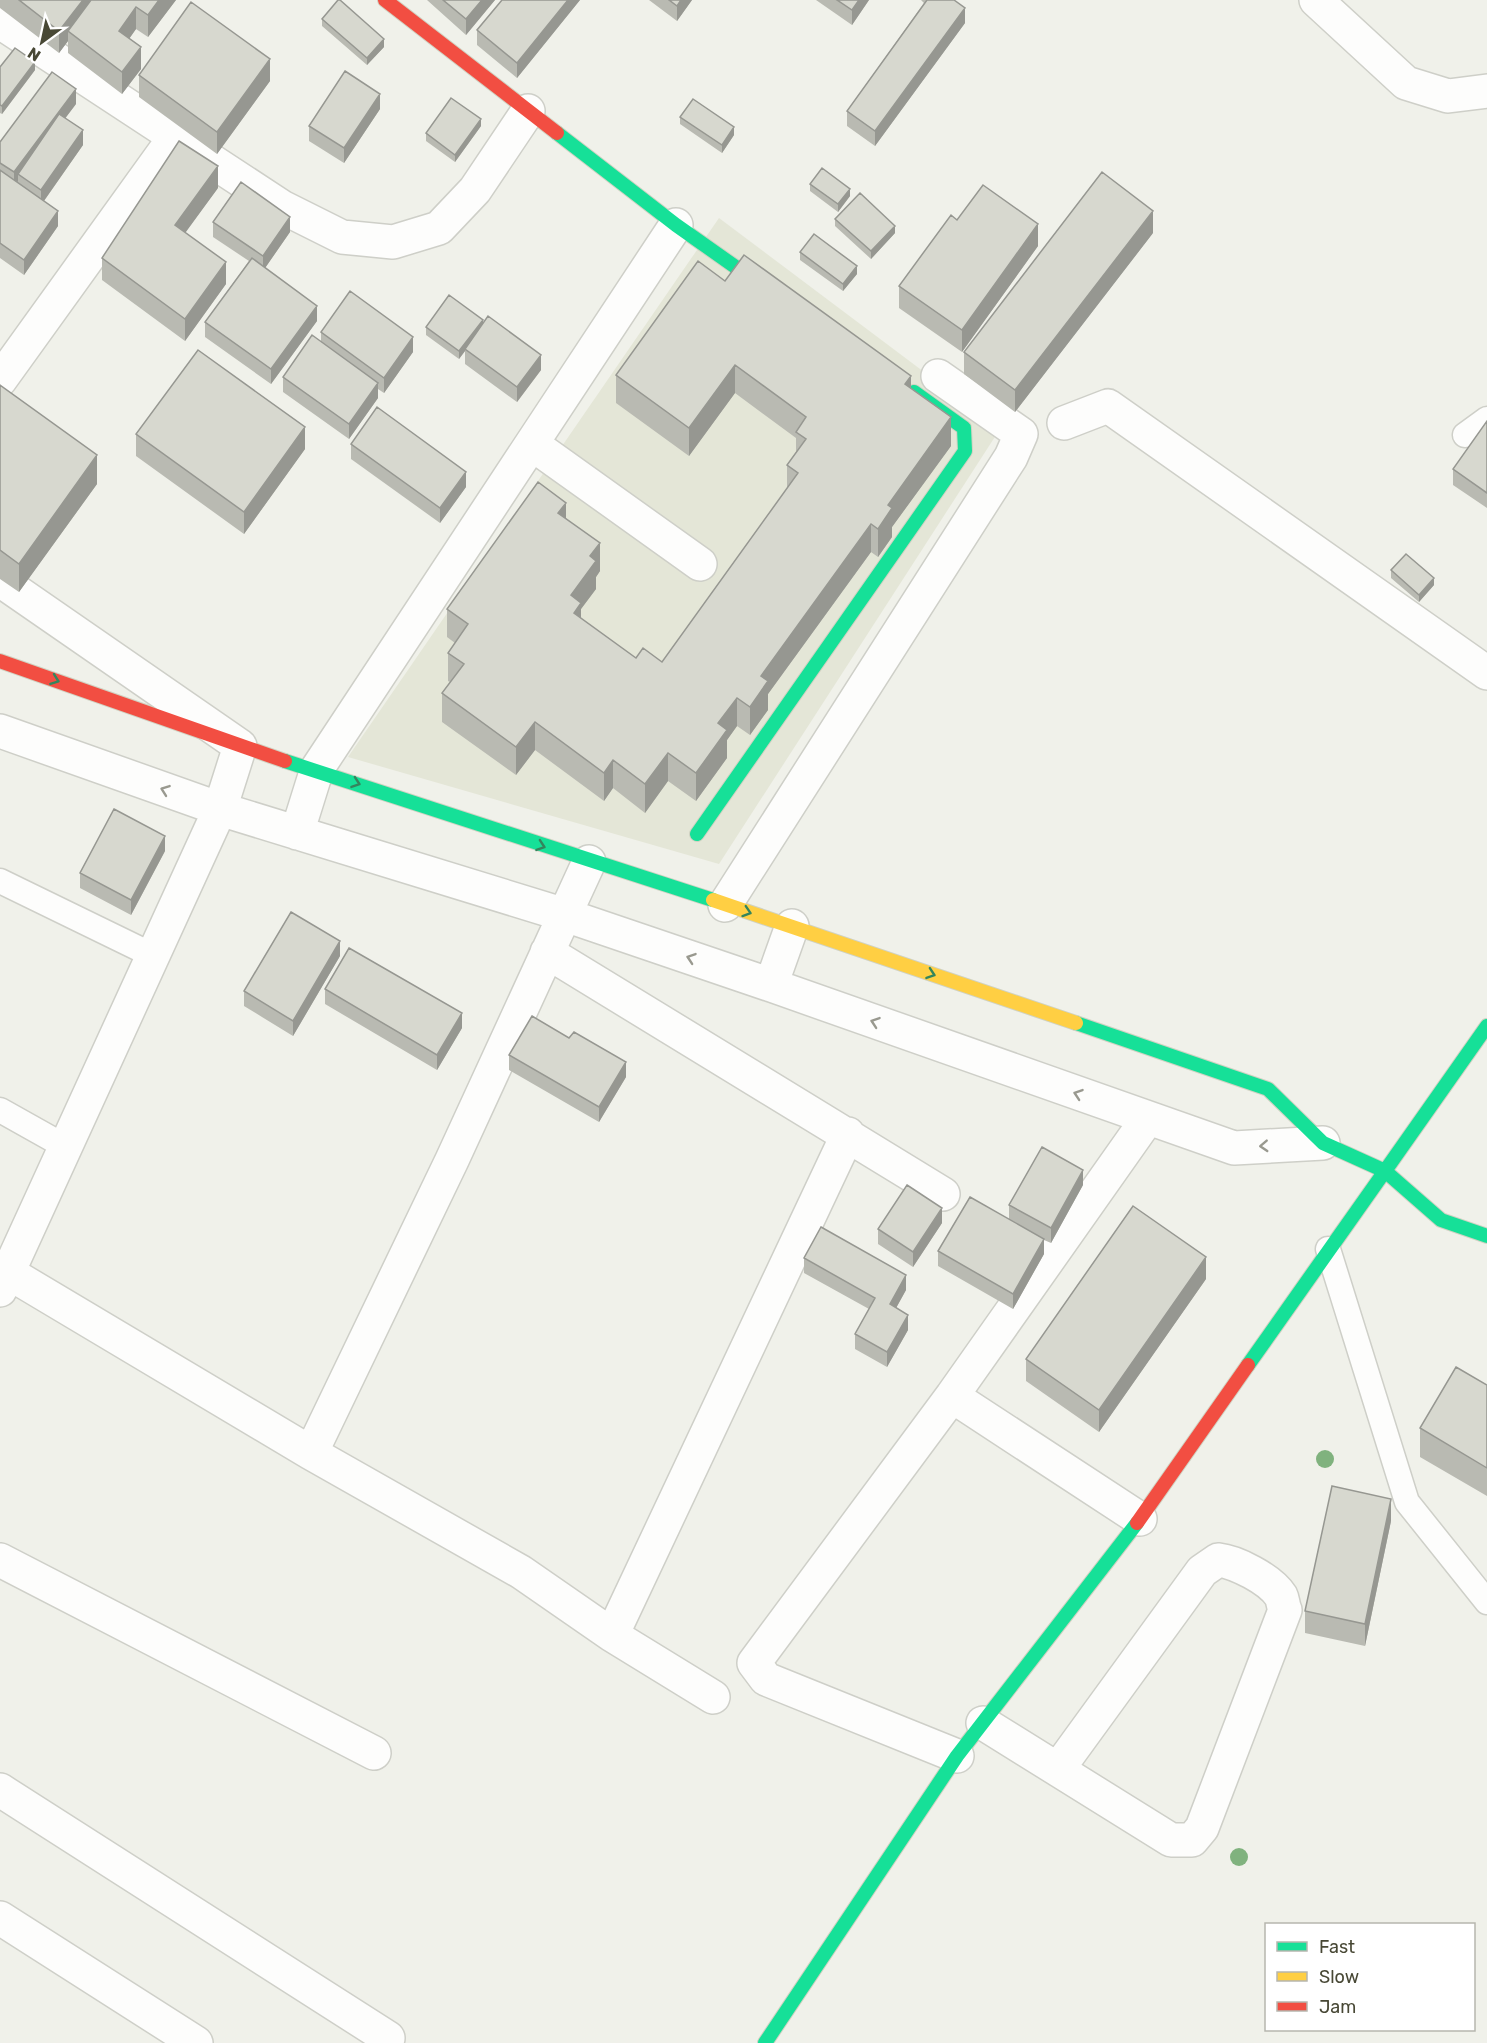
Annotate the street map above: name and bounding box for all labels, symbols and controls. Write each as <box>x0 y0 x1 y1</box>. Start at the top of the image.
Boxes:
north arrow <box>12 12 72 72</box>
text: N <box>24 43 44 65</box>
one-way arrow <box>49 673 60 686</box>
one-way arrow <box>350 775 361 788</box>
one-way arrow <box>160 784 171 797</box>
one-way arrow <box>535 838 546 851</box>
one-way arrow <box>741 904 752 917</box>
one-way arrow <box>686 952 697 965</box>
one-way arrow <box>925 966 936 979</box>
one-way arrow <box>870 1016 881 1029</box>
one-way arrow <box>1074 1088 1084 1101</box>
one-way arrow <box>1260 1140 1269 1153</box>
legend <box>1265 1923 1475 2031</box>
text: Fast <box>1319 1936 1355 1958</box>
text: Slow <box>1319 1966 1359 1988</box>
text: Jam <box>1319 1996 1356 2018</box>

